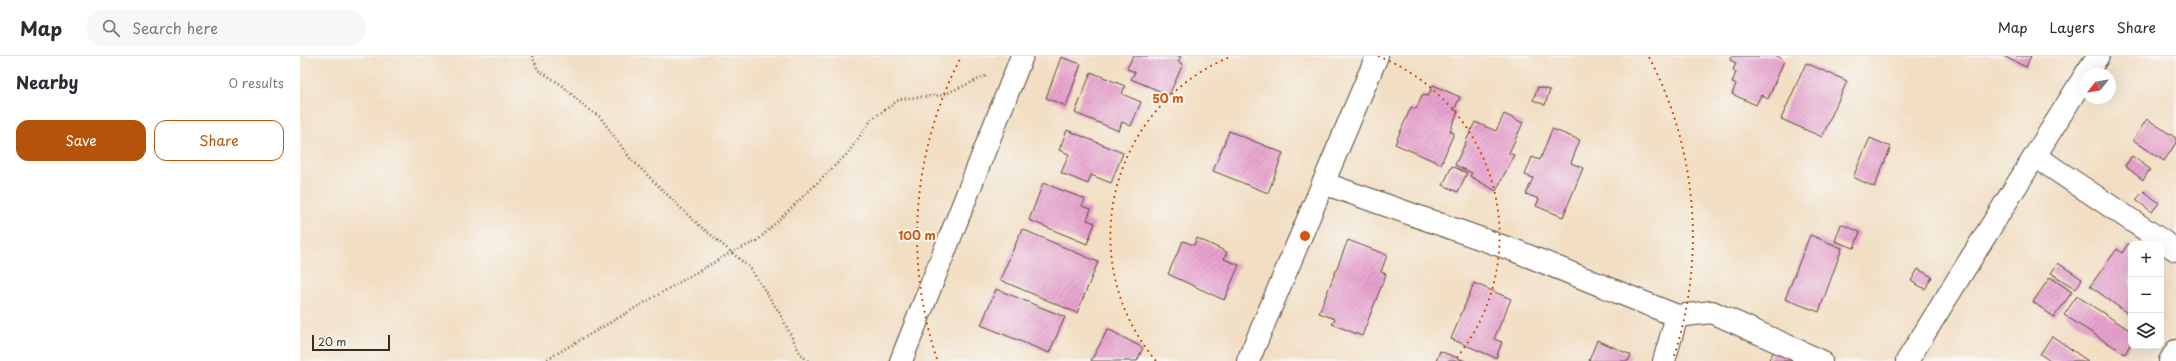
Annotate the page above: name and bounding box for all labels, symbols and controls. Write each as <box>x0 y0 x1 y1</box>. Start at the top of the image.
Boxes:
search box <box>86 10 366 46</box>
text: Map <box>20 14 62 42</box>
text: Search here <box>132 16 218 39</box>
icon: search <box>100 17 122 39</box>
text: Map <box>1998 17 2028 38</box>
text: Layers <box>2050 17 2095 38</box>
text: Share <box>2117 17 2156 38</box>
north arrow <box>2080 68 2116 104</box>
text: Nearby <box>16 69 78 95</box>
text: 0 results <box>229 73 284 92</box>
text: 50 m <box>1152 89 1184 107</box>
button: Save <box>16 120 146 161</box>
button: Share <box>154 120 284 161</box>
text: 100 m <box>898 226 936 244</box>
centre of rings <box>1298 229 1312 243</box>
map controls <box>2128 241 2164 349</box>
button: + <box>2128 241 2164 277</box>
button: − <box>2128 277 2164 313</box>
button: layers <box>2128 313 2164 349</box>
scale bar <box>312 333 390 352</box>
text: 20 m <box>318 333 346 350</box>

